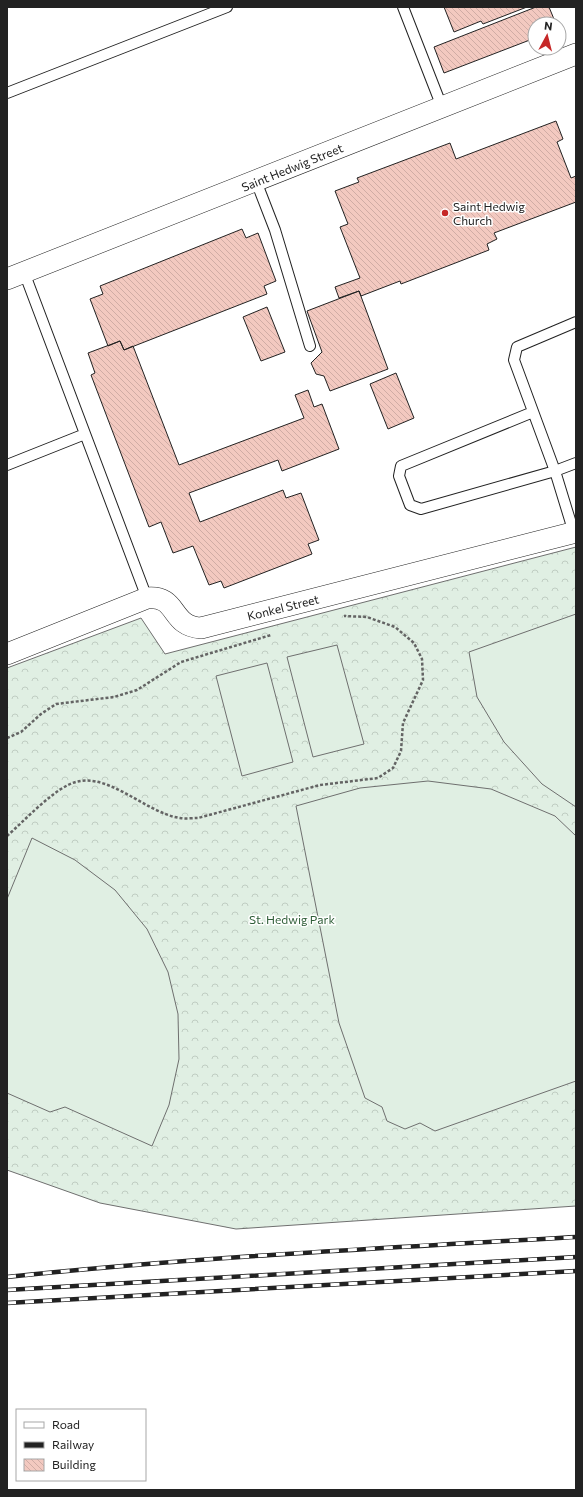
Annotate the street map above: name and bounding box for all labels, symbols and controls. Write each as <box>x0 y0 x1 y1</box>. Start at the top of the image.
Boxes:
north arrow <box>527 16 567 56</box>
text: N <box>543 19 553 33</box>
street label: Saint Hedwig Street <box>239 140 345 194</box>
place label: Saint Hedwig Church <box>453 199 525 227</box>
marker: Saint Hedwig Church <box>440 208 450 218</box>
street label: Konkel Street <box>246 591 320 623</box>
park label: St. Hedwig Park <box>249 912 335 926</box>
legend <box>16 1409 146 1481</box>
text: Road <box>52 1417 80 1431</box>
text: Railway <box>52 1437 94 1451</box>
text: Building <box>52 1457 96 1471</box>

